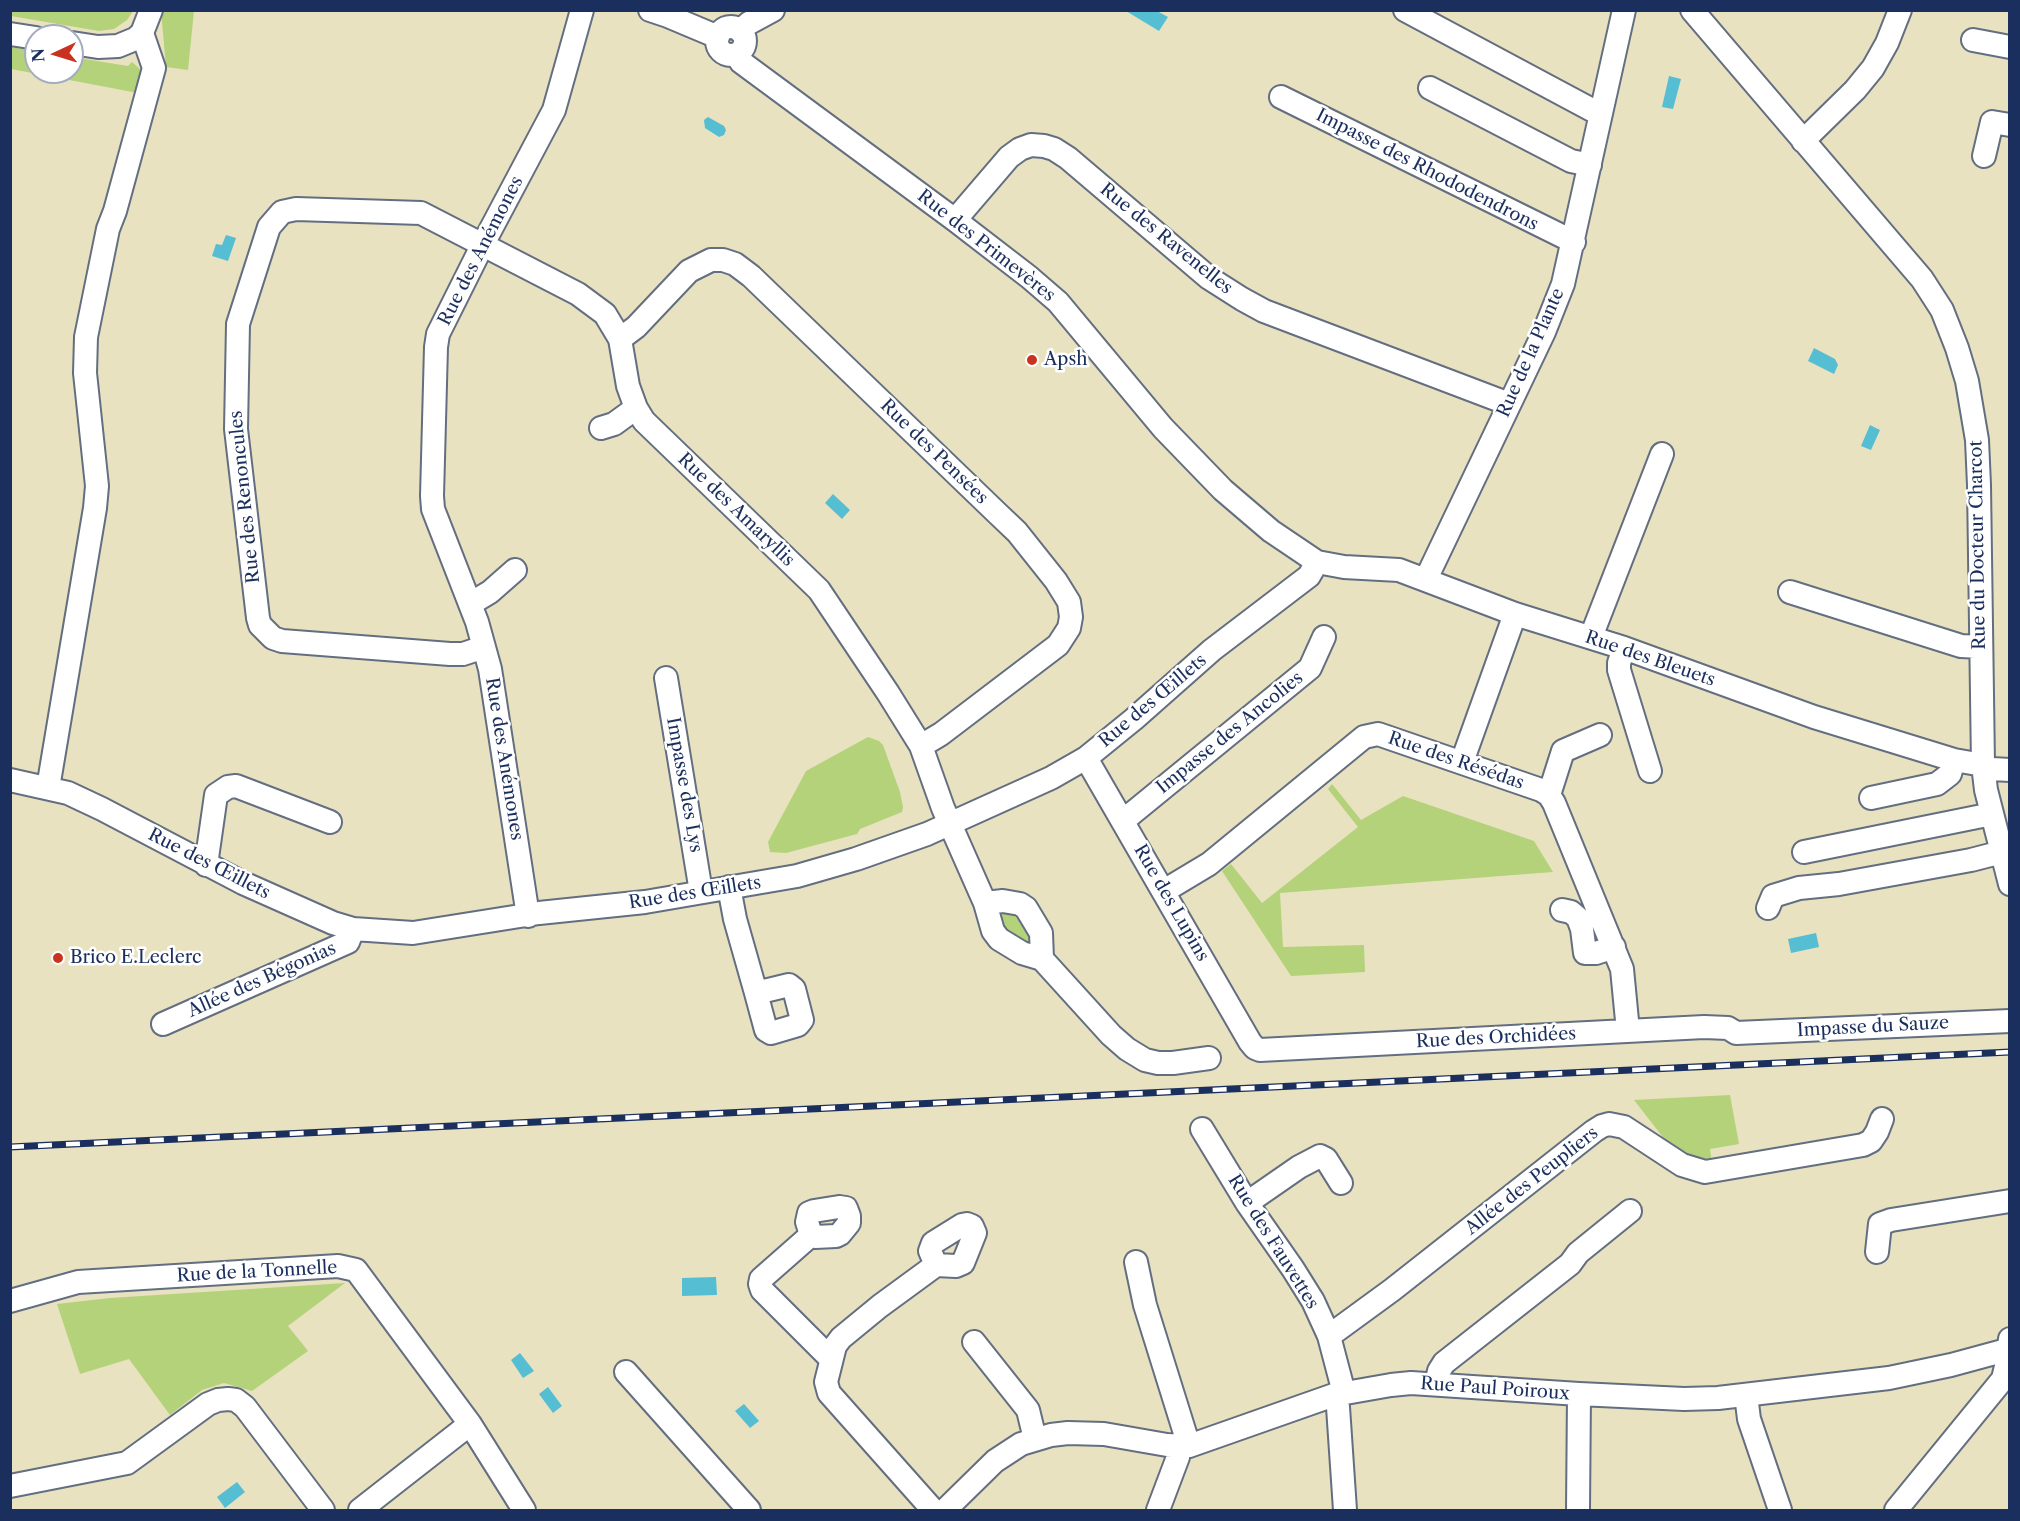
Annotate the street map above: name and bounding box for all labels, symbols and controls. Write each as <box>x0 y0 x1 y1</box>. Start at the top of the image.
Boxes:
north arrow <box>24 24 84 84</box>
text: N <box>28 47 48 63</box>
street label: Impasse des Rhododendrons <box>1312 104 1542 236</box>
street label: Rue des Anémones <box>434 173 528 329</box>
street label: Rue des Ravenelles <box>1095 179 1237 299</box>
street label: Rue des Primevères <box>913 186 1059 306</box>
street label: Rue de la Plante <box>1493 285 1569 421</box>
place label: Apsh <box>1044 349 1088 371</box>
marker: Apsh <box>1025 353 1039 367</box>
street label: Rue des Pensées <box>876 395 992 509</box>
street label: Rue des Renoncules <box>225 410 265 584</box>
street label: Rue du Docteur Charcot <box>1965 440 1991 650</box>
street label: Rue des Amaryllis <box>673 449 799 571</box>
street label: Rue des Bleuets <box>1582 627 1718 691</box>
street label: Rue des Œillets <box>1095 650 1211 752</box>
street label: Impasse des Ancolies <box>1152 667 1308 799</box>
street label: Rue des Anémones <box>480 676 528 842</box>
street label: Impasse des Lys <box>661 716 707 854</box>
street label: Rue des Résédas <box>1385 728 1527 794</box>
street label: Rue des Œillets <box>145 824 273 904</box>
street label: Rue des Lupins <box>1129 841 1213 965</box>
street label: Rue des Œillets <box>627 872 763 914</box>
street label: Allée des Bégonias <box>185 938 339 1022</box>
place label: Brico E.Leclerc <box>70 947 202 969</box>
marker: Brico E.Leclerc <box>51 951 65 965</box>
street label: Impasse du Sauze <box>1796 1012 1950 1042</box>
street label: Rue des Orchidées <box>1415 1023 1577 1053</box>
street label: Allée des Peupliers <box>1461 1122 1603 1240</box>
street label: Rue des Fauvettes <box>1223 1171 1323 1313</box>
street label: Rue de la Tonnelle <box>176 1257 338 1287</box>
street label: Rue Paul Poiroux <box>1420 1373 1570 1405</box>

